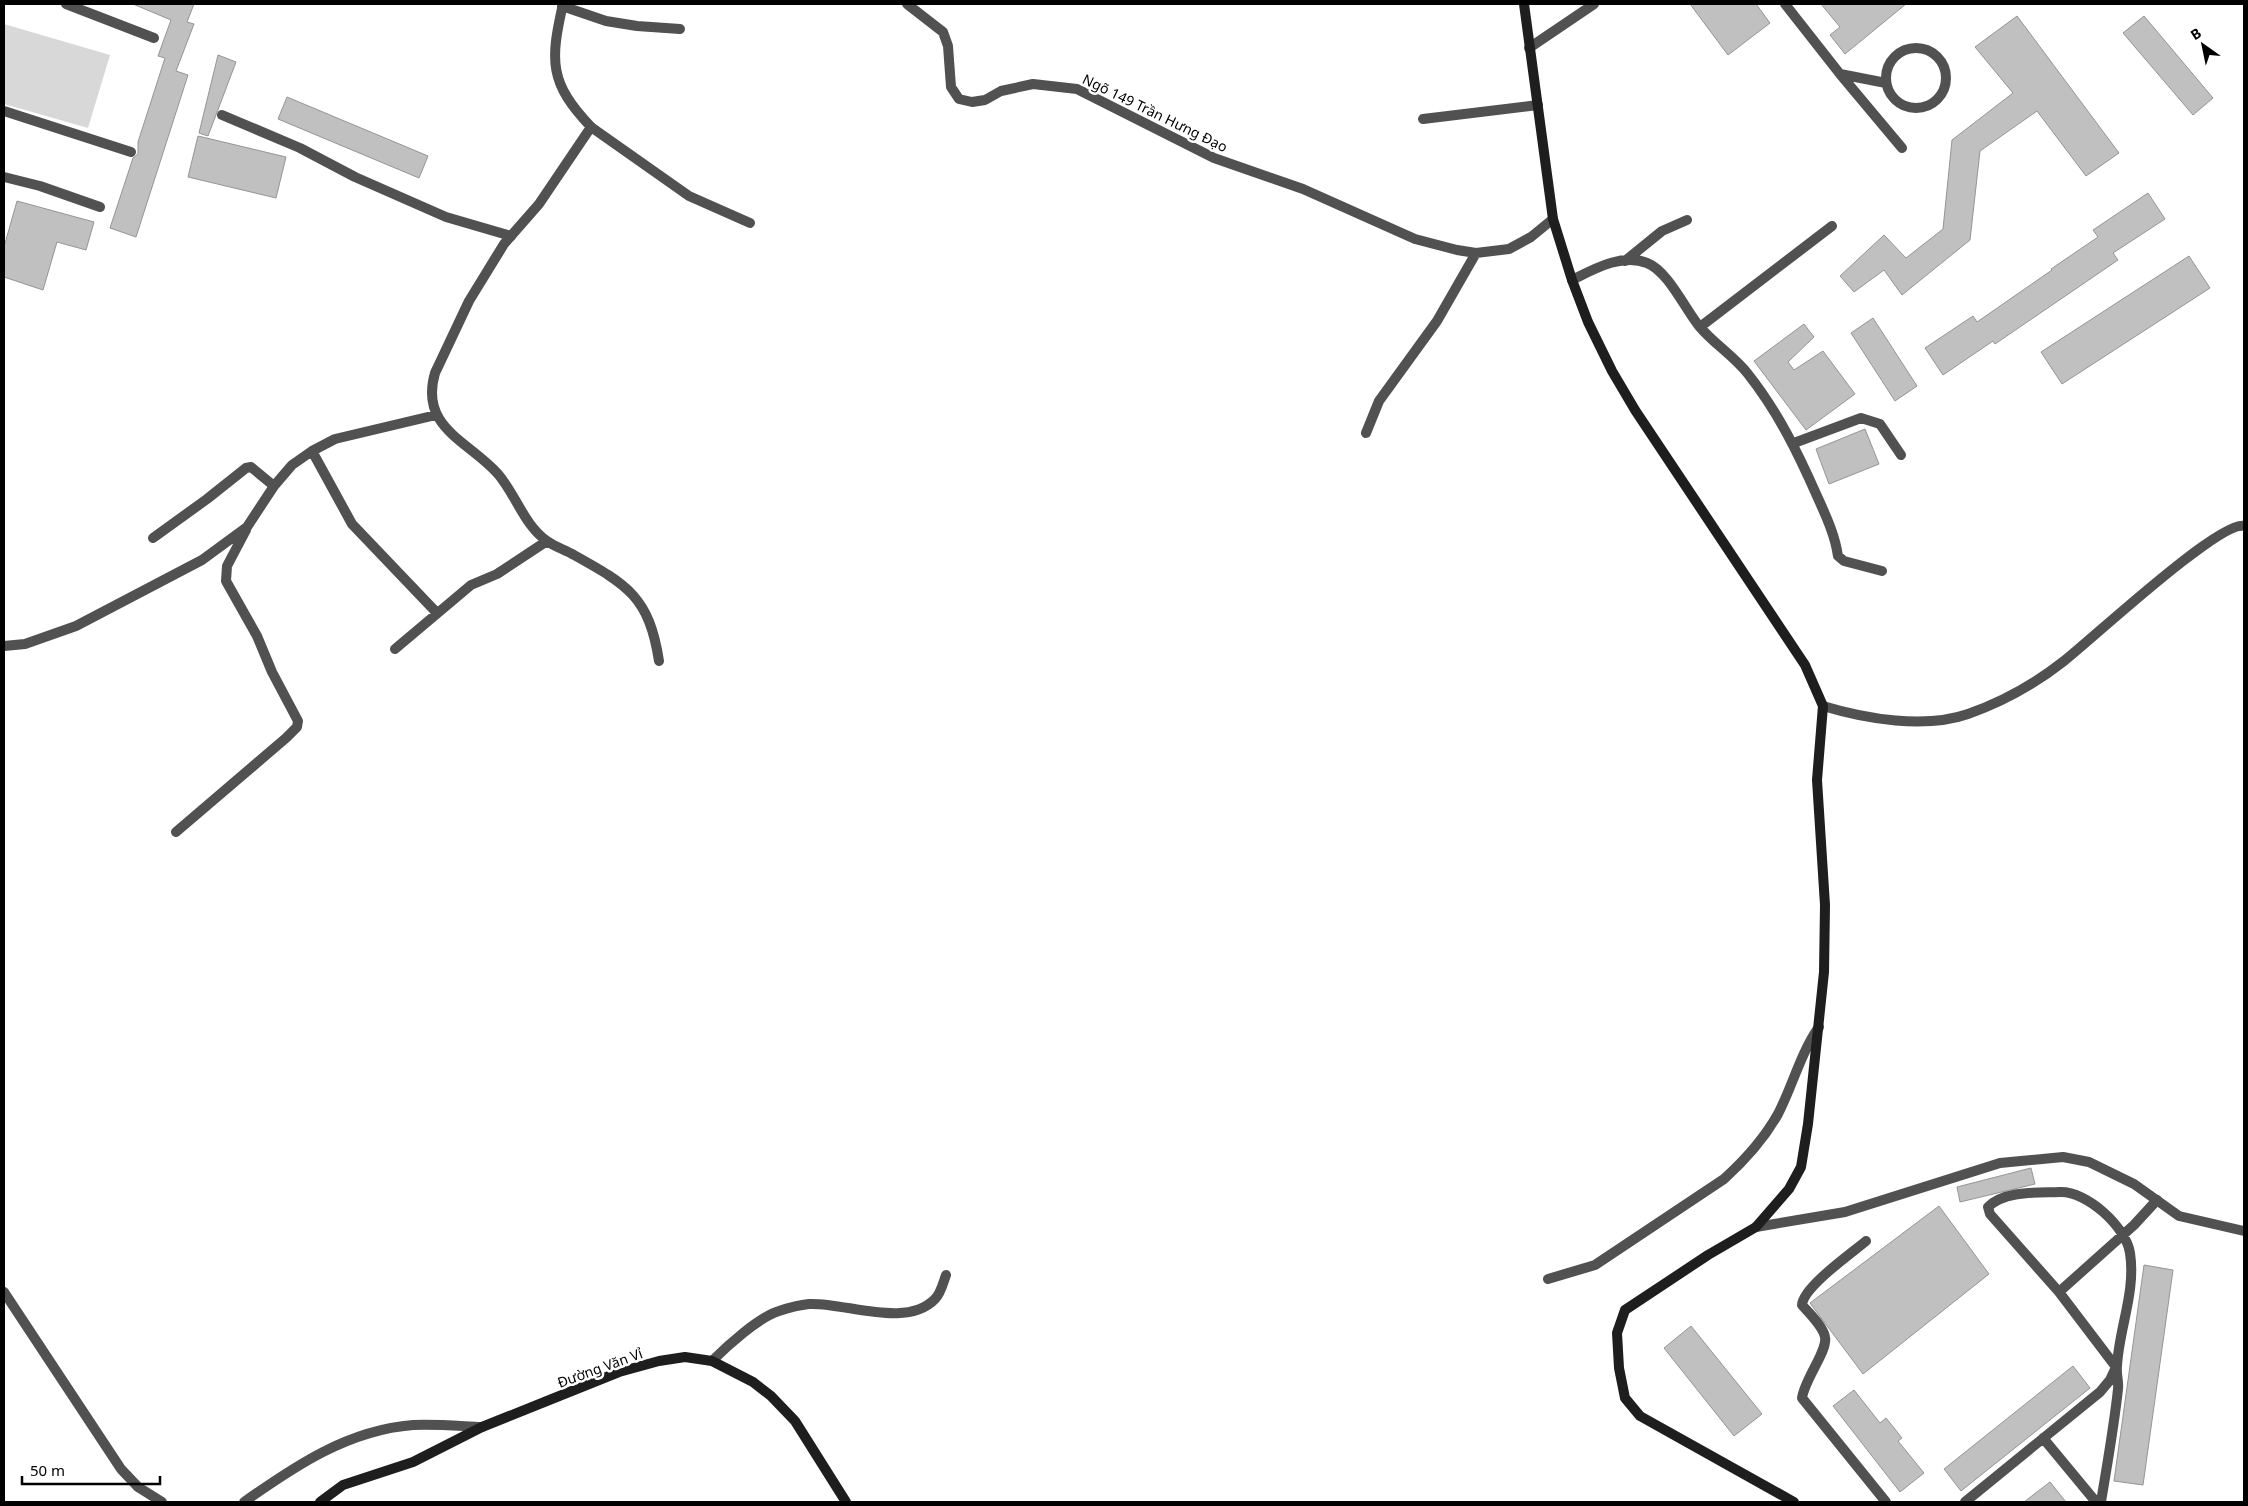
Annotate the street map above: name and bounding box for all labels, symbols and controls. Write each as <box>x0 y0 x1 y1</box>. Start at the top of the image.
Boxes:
north arrow <box>2178 20 2228 70</box>
text: B <box>2187 23 2205 44</box>
street label: Ngõ 149 Trần Hưng Đạo <box>1080 69 1231 156</box>
street label: Đường Văn Vỉ <box>555 1343 645 1392</box>
scale bar <box>22 1454 160 1486</box>
text: 50 m <box>30 1460 65 1480</box>

